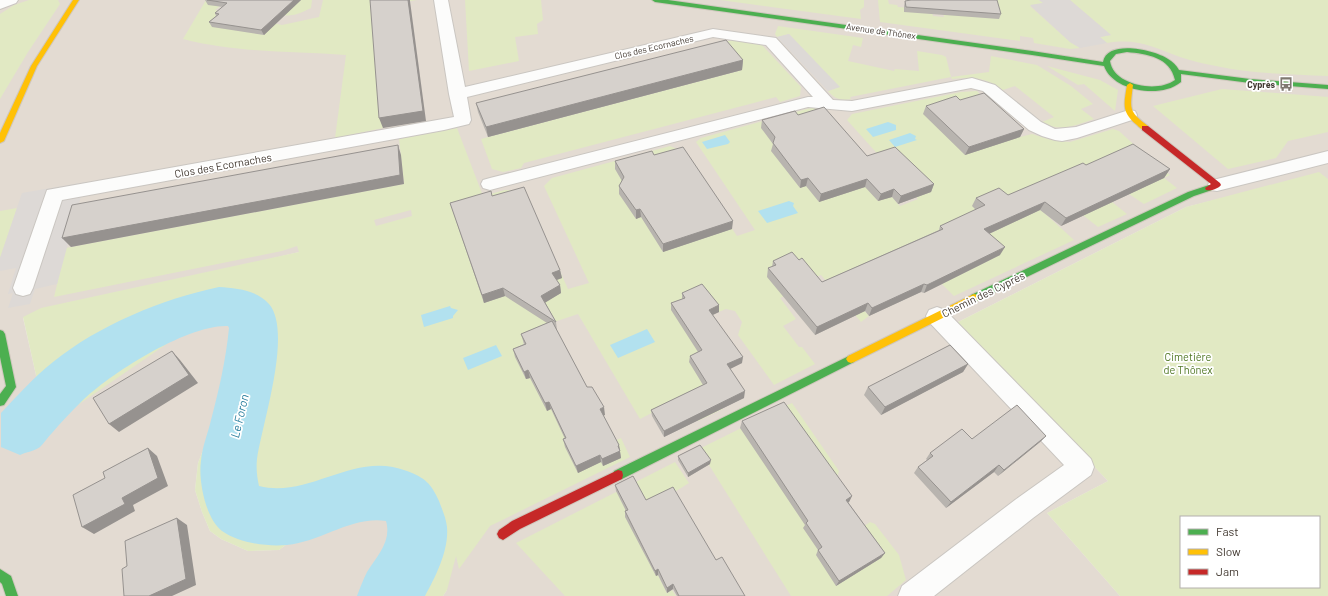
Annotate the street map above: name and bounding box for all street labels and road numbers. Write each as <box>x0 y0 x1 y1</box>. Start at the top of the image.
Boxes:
street label: Avenue de Thônex <box>845 21 917 41</box>
street label: Clos des Ecornaches <box>614 33 694 61</box>
street label: Clos des Ecornaches <box>173 150 273 180</box>
street label: Chemin des Cyprès <box>939 268 1027 320</box>

